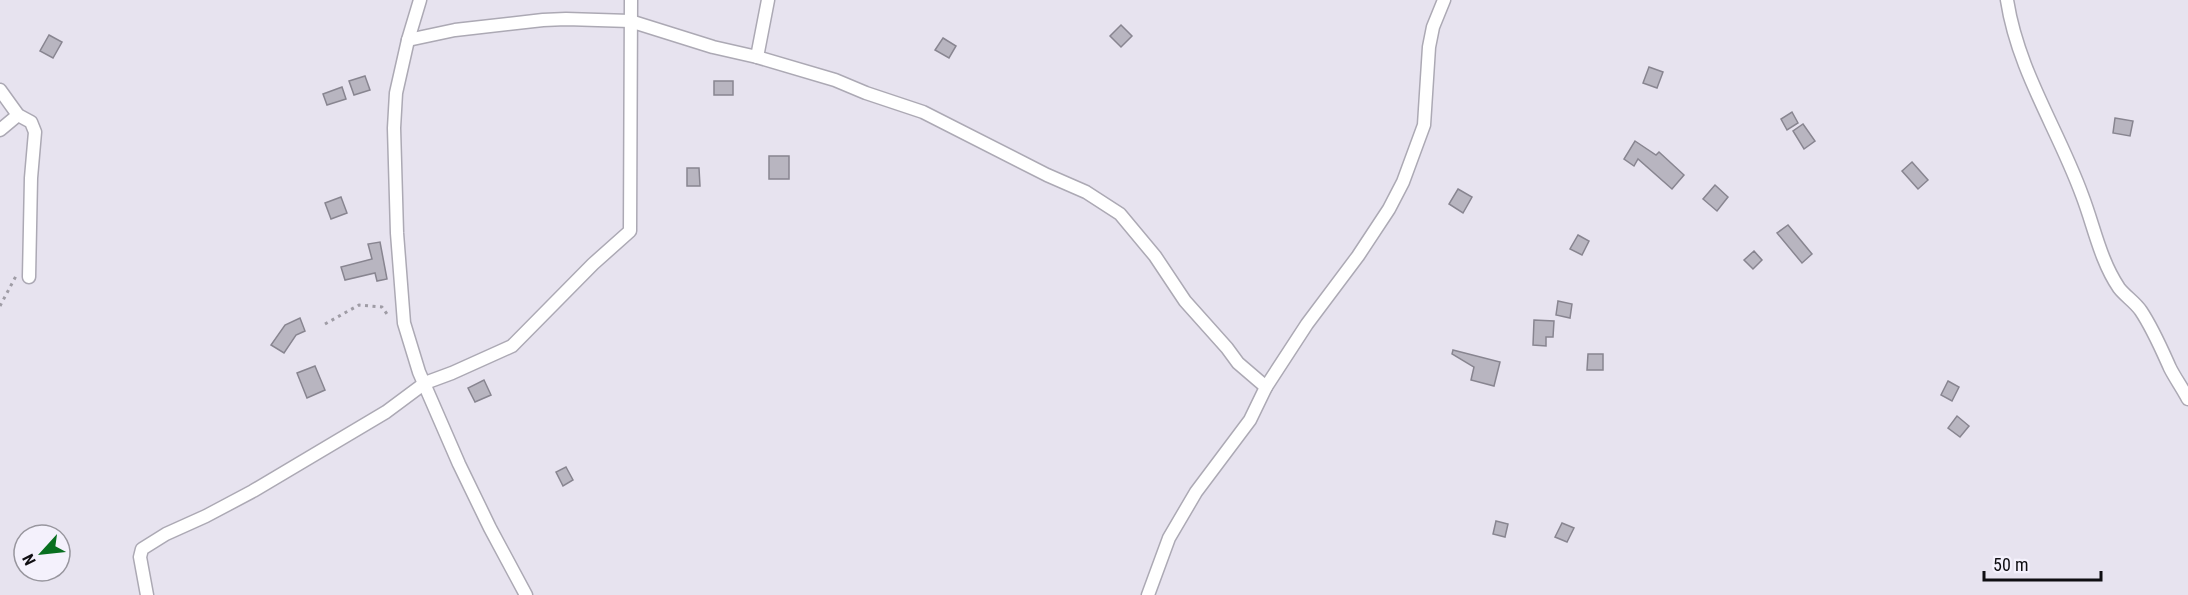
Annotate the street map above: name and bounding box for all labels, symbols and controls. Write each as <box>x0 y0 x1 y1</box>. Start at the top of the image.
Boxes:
north arrow <box>12 523 72 583</box>
scale bar <box>1984 544 2101 582</box>
text: N <box>18 551 40 568</box>
text: 50 m <box>1993 554 2028 575</box>

